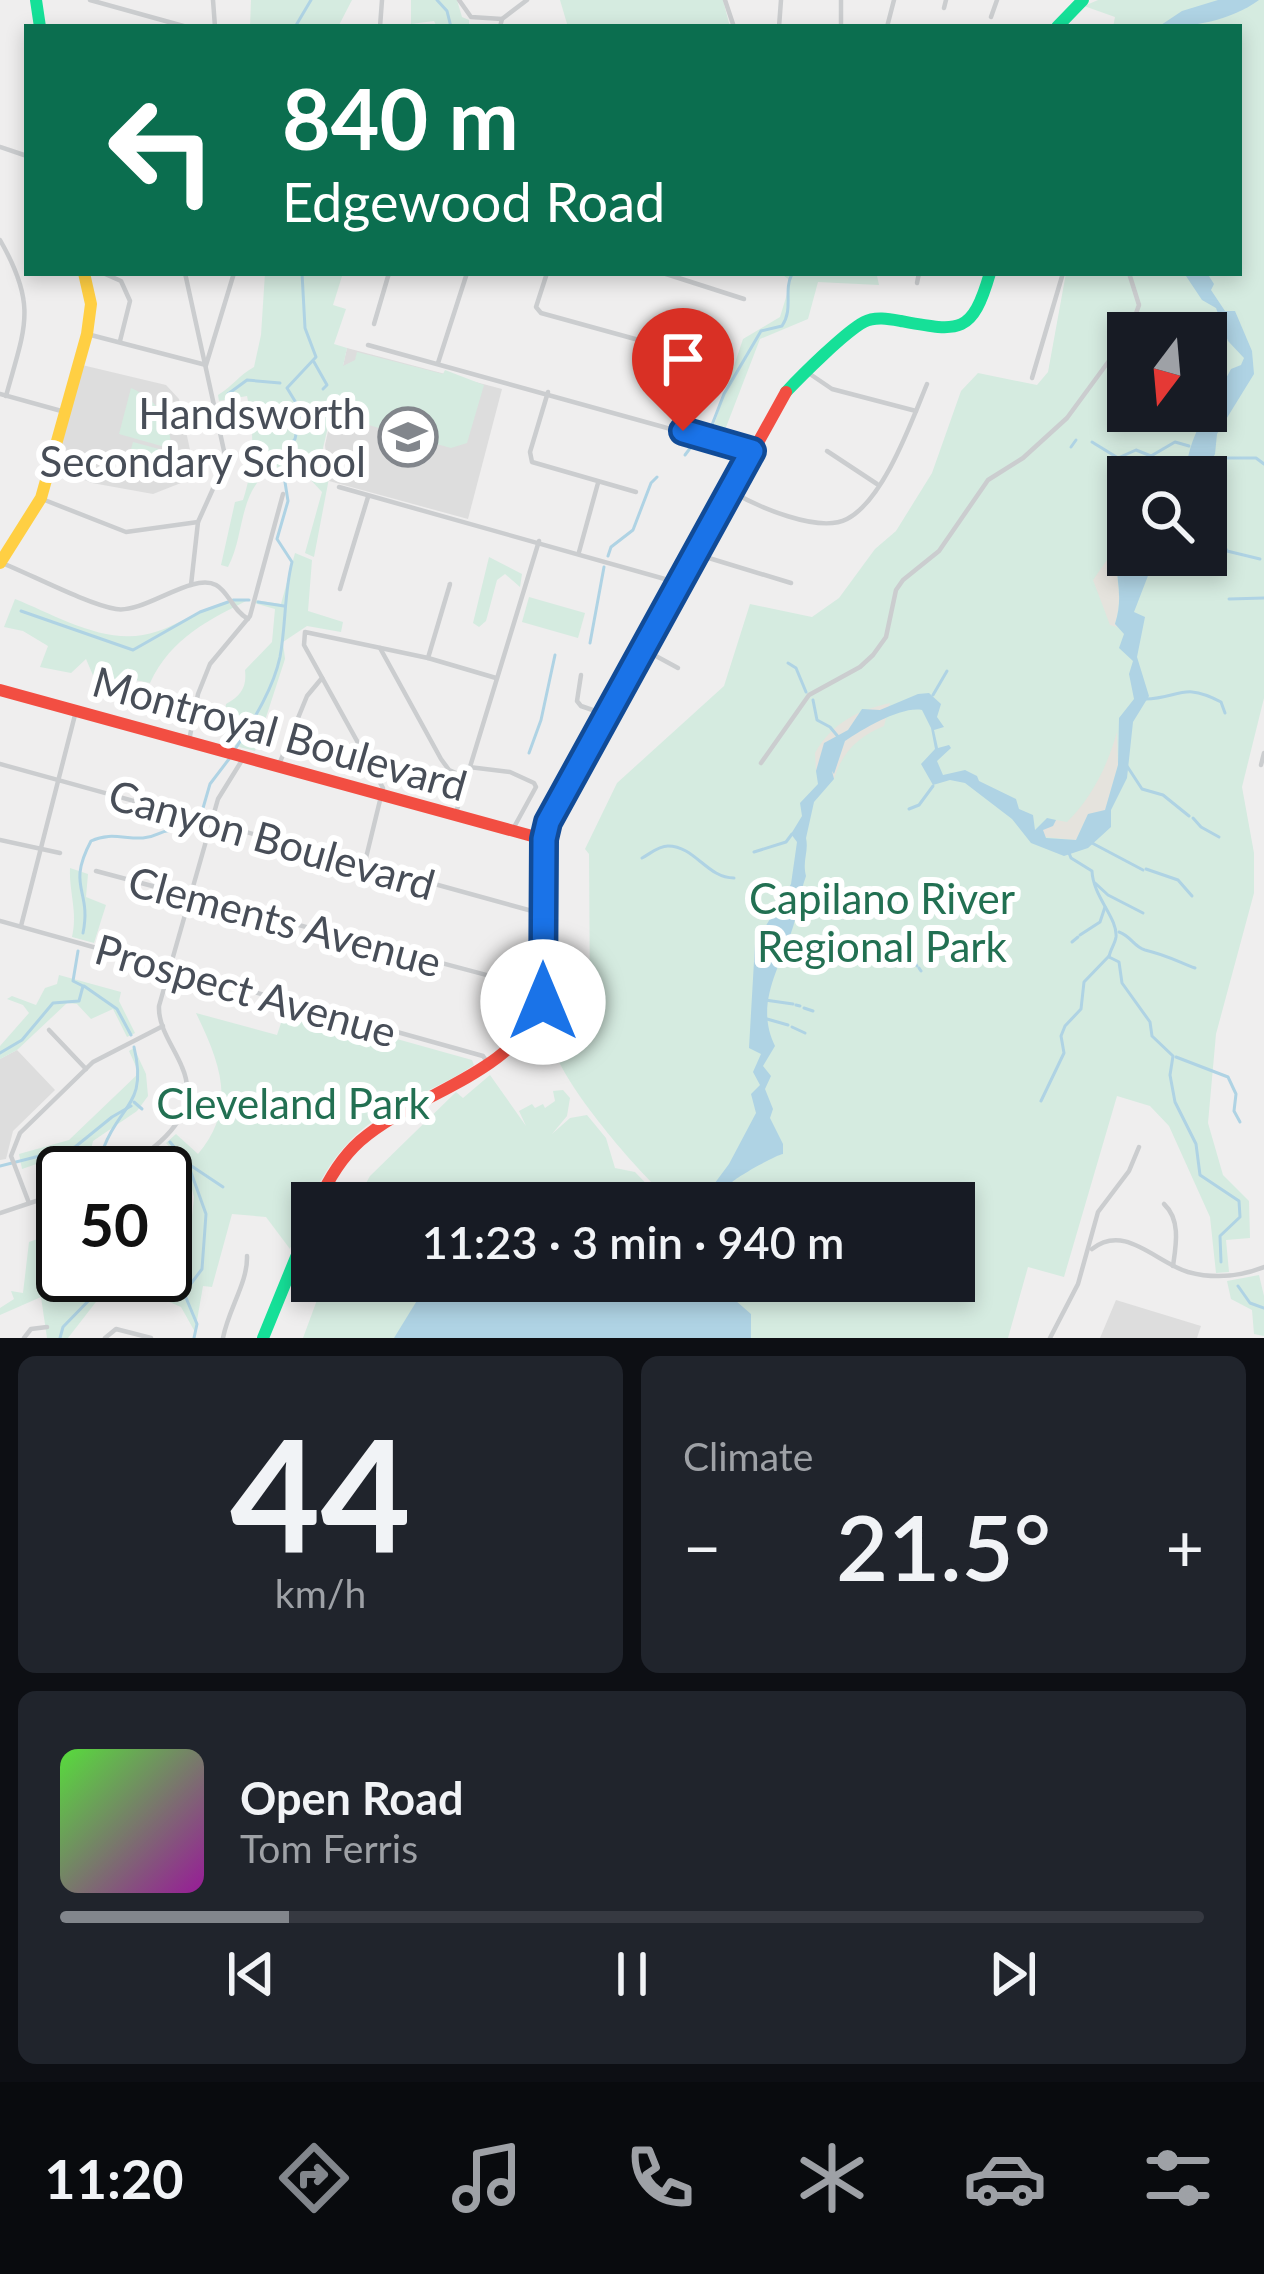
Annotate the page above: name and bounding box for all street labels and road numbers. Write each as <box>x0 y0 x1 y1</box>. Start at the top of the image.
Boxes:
street label: Montroyal Boulevard <box>87 656 473 810</box>
street label: Canyon Boulevard <box>103 769 441 909</box>
street label: Clements Avenue <box>123 855 447 987</box>
street label: Prospect Avenue <box>90 923 402 1057</box>

